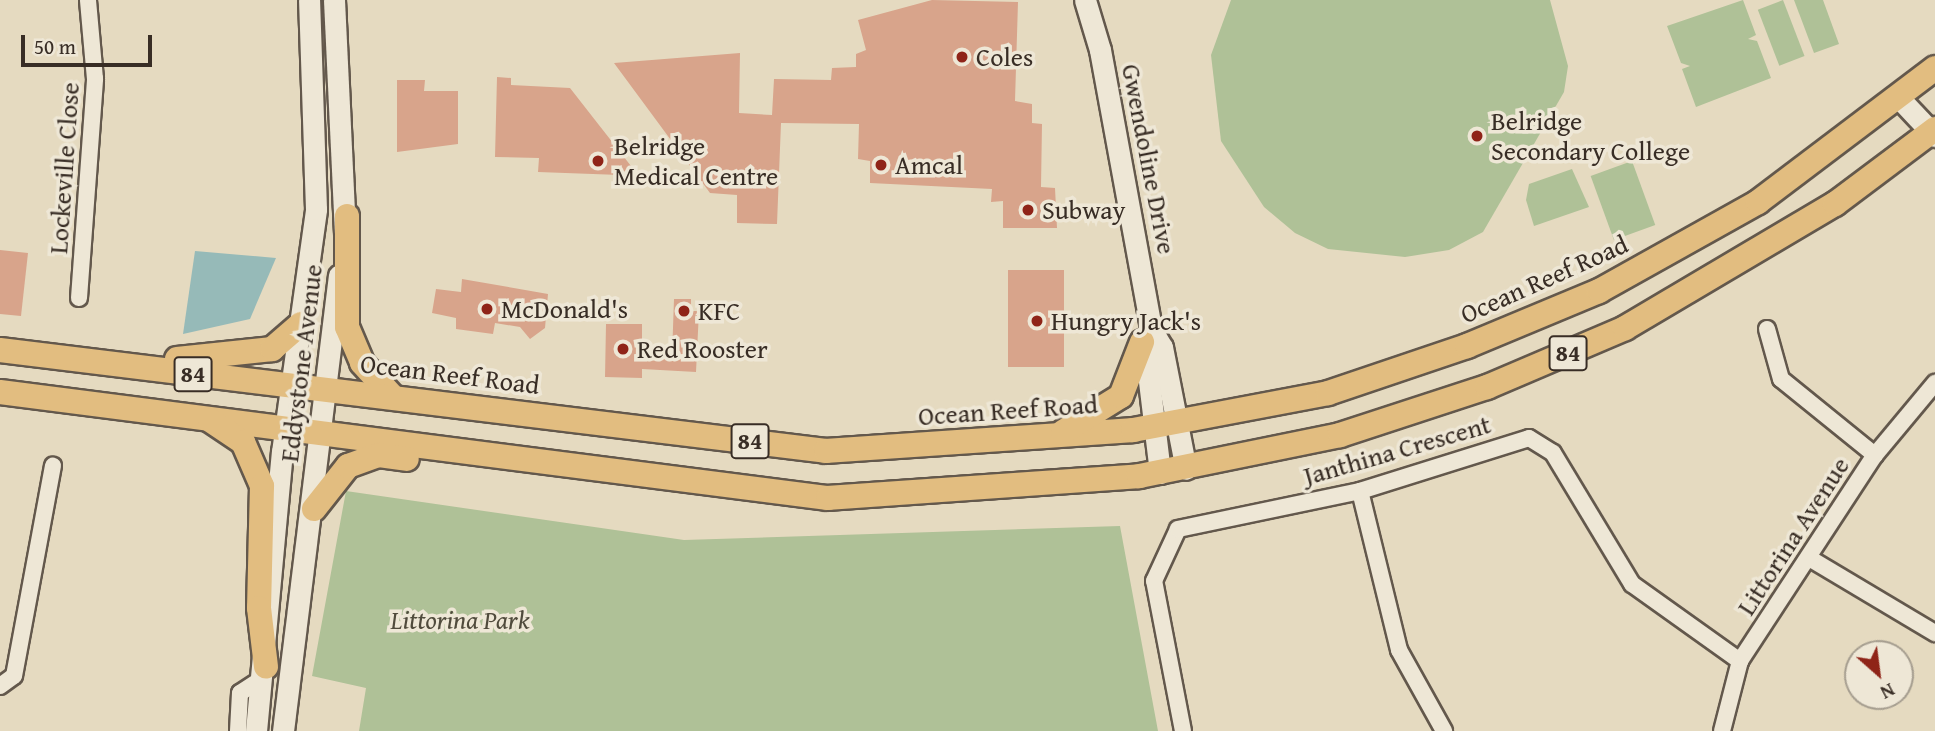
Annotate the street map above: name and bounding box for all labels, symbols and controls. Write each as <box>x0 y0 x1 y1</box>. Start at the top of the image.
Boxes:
scale bar <box>24 21 156 65</box>
text: 50 m <box>34 31 76 62</box>
place label: Coles <box>976 41 1033 73</box>
marker: Coles <box>954 49 970 65</box>
street label: Gwendoline Drive <box>1115 61 1183 257</box>
street label: Lockeville Close <box>42 81 86 255</box>
place label: Belridge Secondary College <box>1491 105 1690 166</box>
marker: Belridge Secondary College <box>1469 128 1485 144</box>
place label: Belridge Medical Centre <box>614 130 778 192</box>
place label: Amcal <box>895 149 963 181</box>
marker: Belridge Medical Centre <box>588 151 608 171</box>
marker: Amcal <box>873 157 889 173</box>
place label: Subway <box>1042 194 1126 226</box>
marker: Subway <box>1020 202 1036 218</box>
street label: Ocean Reef Road <box>1455 228 1633 330</box>
street label: Eddystone Avenue <box>273 262 329 464</box>
place label: McDonald's <box>501 293 628 325</box>
place label: KFC <box>698 295 740 327</box>
marker: McDonald's <box>479 301 495 317</box>
marker: KFC <box>676 303 692 319</box>
place label: Hungry Jack's <box>1051 305 1201 337</box>
marker: Hungry Jack's <box>1029 313 1045 329</box>
road number: 84 <box>1547 332 1589 374</box>
place label: Red Rooster <box>637 333 768 365</box>
marker: Red Rooster <box>615 341 631 357</box>
street label: Ocean Reef Road <box>359 348 541 400</box>
road number: 84 <box>172 354 214 394</box>
street label: Ocean Reef Road <box>917 388 1099 432</box>
street label: Janthina Crescent <box>1300 408 1494 492</box>
road number: 84 <box>729 420 771 462</box>
street label: Littorina Avenue <box>1730 451 1856 621</box>
park label: Littorina Park <box>390 604 530 636</box>
north arrow <box>1844 640 1914 710</box>
text: N <box>1876 676 1900 707</box>

